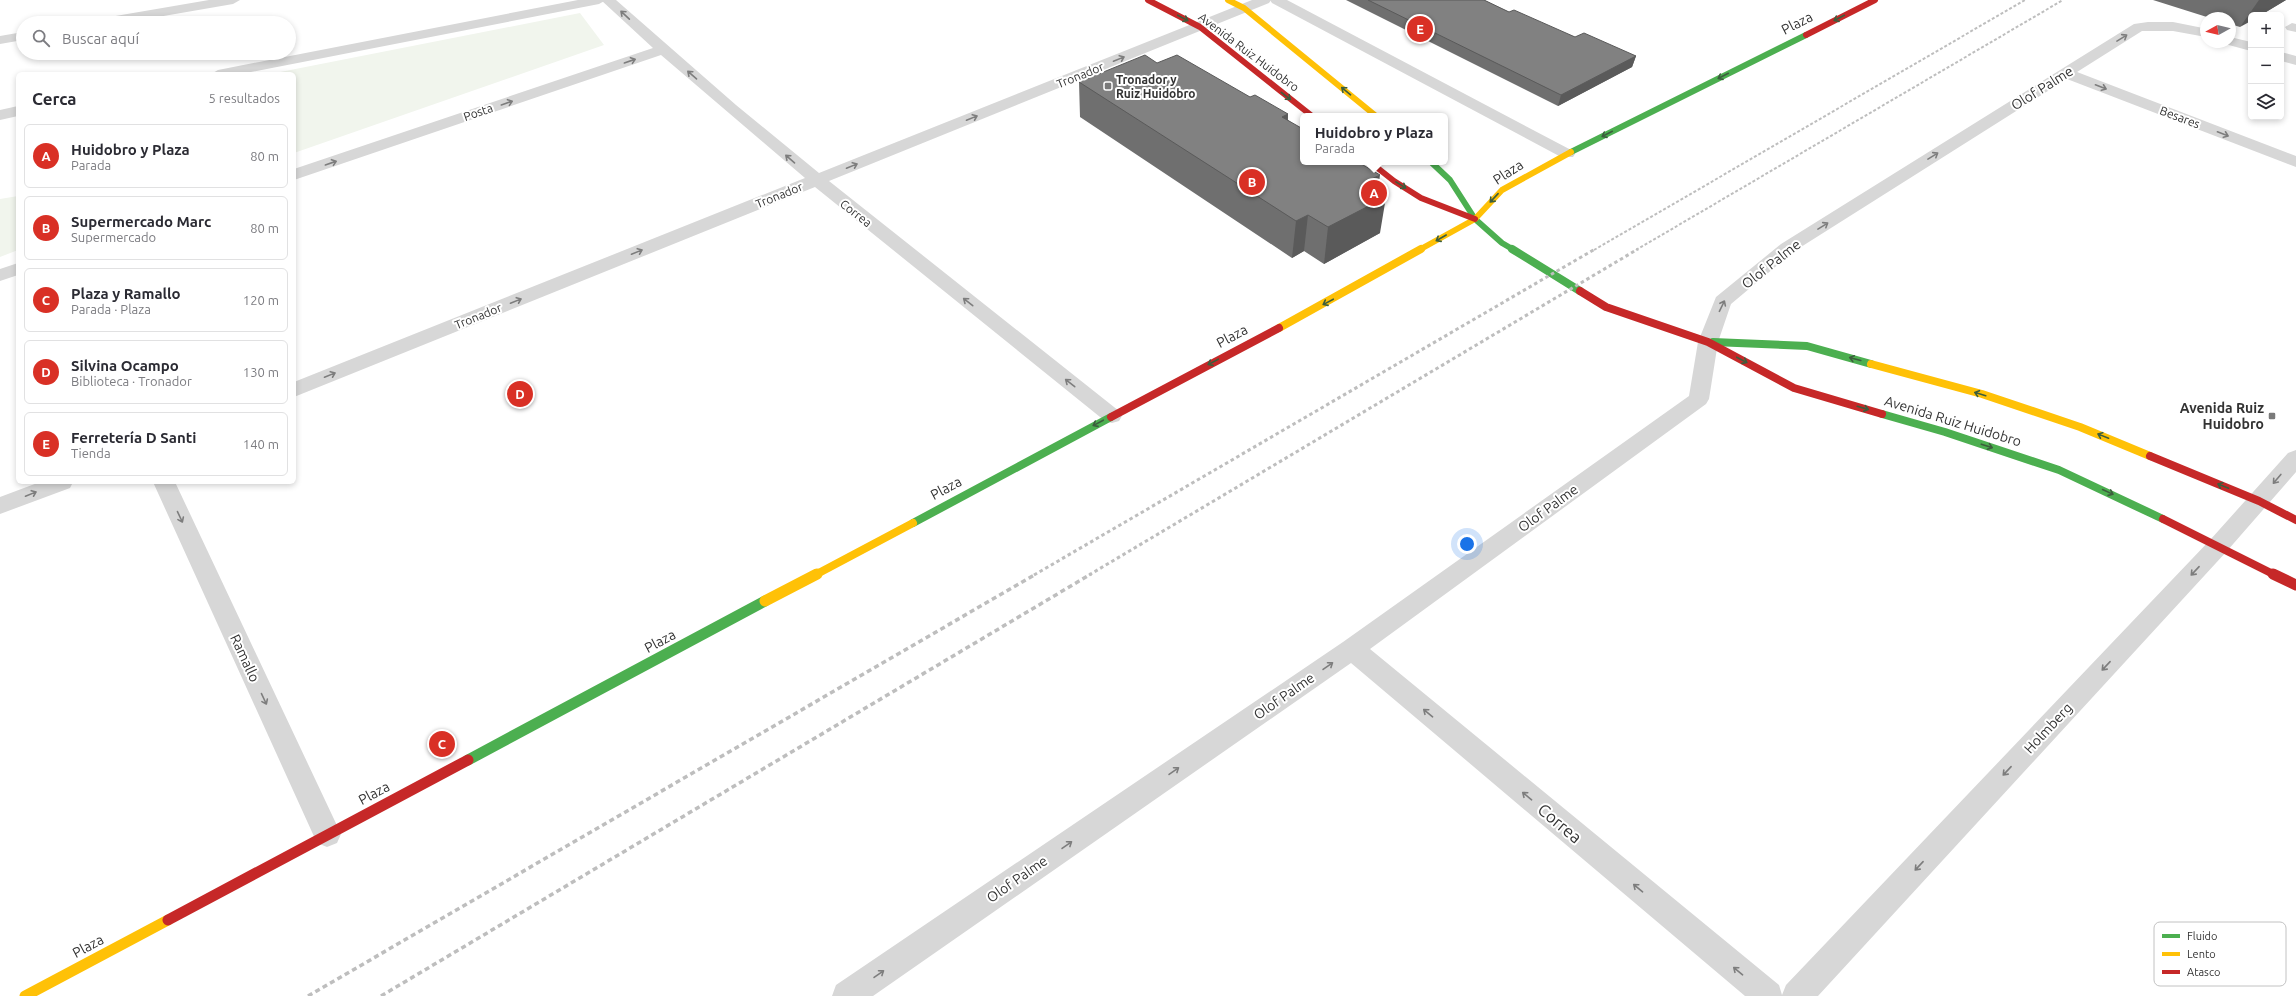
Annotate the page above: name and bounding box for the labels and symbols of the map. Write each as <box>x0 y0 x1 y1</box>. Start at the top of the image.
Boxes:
street label: Plaza <box>1779 8 1815 38</box>
street label: Avenida Ruiz Huidobro <box>1196 10 1302 94</box>
one-way arrow <box>620 11 630 20</box>
north arrow <box>2200 12 2236 48</box>
pin: E <box>1407 14 1433 44</box>
one-way arrow <box>1176 15 1188 22</box>
one-way arrow <box>1833 15 1845 22</box>
one-way arrow <box>2116 34 2127 42</box>
one-way arrow <box>1113 55 1125 63</box>
one-way arrow <box>624 56 636 64</box>
street label: Tronador <box>1055 60 1106 90</box>
street label: Olof Palme <box>2008 63 2076 113</box>
one-way arrow <box>686 70 697 79</box>
place label: Tronador y Ruiz Huidobro <box>1116 73 1196 100</box>
one-way arrow <box>1717 73 1729 80</box>
marker: Tronador y Ruiz Huidobro <box>1103 81 1113 91</box>
one-way arrow <box>2095 84 2107 92</box>
one-way arrow <box>1340 87 1351 96</box>
one-way arrow <box>1281 91 1292 100</box>
one-way arrow <box>501 98 513 106</box>
street label: Posta <box>462 101 494 123</box>
street label: Besares <box>2158 103 2202 131</box>
one-way arrow <box>966 114 978 121</box>
one-way arrow <box>2216 130 2228 138</box>
one-way arrow <box>1601 131 1613 138</box>
one-way arrow <box>1927 152 1939 160</box>
one-way arrow <box>785 155 796 164</box>
street label: Plaza <box>1490 156 1526 188</box>
one-way arrow <box>325 158 337 166</box>
one-way arrow <box>845 162 857 170</box>
pin: B <box>1239 167 1265 197</box>
pin: A <box>1361 178 1387 208</box>
street label: Tronador <box>754 180 805 210</box>
one-way arrow <box>1395 182 1407 190</box>
one-way arrow <box>1489 193 1499 203</box>
street label: Correa <box>838 197 874 229</box>
one-way arrow <box>1817 221 1829 229</box>
one-way arrow <box>1435 235 1447 243</box>
street label: Olof Palme <box>1738 236 1804 292</box>
one-way arrow <box>630 248 642 256</box>
one-way arrow <box>509 296 521 304</box>
one-way arrow <box>963 297 974 306</box>
one-way arrow <box>1322 299 1334 306</box>
one-way arrow <box>1719 300 1726 312</box>
street label: Tronador <box>453 301 504 331</box>
street label: Plaza <box>1214 321 1250 351</box>
one-way arrow <box>1849 355 1862 362</box>
one-way arrow <box>1736 357 1748 365</box>
one-way arrow <box>1207 359 1219 367</box>
one-way arrow <box>324 371 336 378</box>
one-way arrow <box>1065 378 1075 387</box>
pin: D <box>507 379 533 409</box>
one-way arrow <box>1974 390 1987 397</box>
street label: Avenida Ruiz Huidobro <box>1883 393 2023 449</box>
place label: Avenida Ruiz Huidobro <box>2180 400 2264 432</box>
one-way arrow <box>1856 405 1869 412</box>
marker: Avenida Ruiz Huidobro <box>2267 411 2277 421</box>
one-way arrow <box>1092 420 1104 427</box>
one-way arrow <box>2097 432 2109 440</box>
one-way arrow <box>1981 442 1993 450</box>
street label: Plaza <box>928 473 964 503</box>
one-way arrow <box>2273 474 2282 485</box>
street label: Olof Palme <box>1515 481 1581 535</box>
one-way arrow <box>2217 482 2229 489</box>
one-way arrow <box>2102 489 2114 496</box>
one-way arrow <box>24 490 36 498</box>
one-way arrow <box>177 511 184 523</box>
your location <box>1457 534 1477 554</box>
one-way arrow <box>2190 566 2199 576</box>
street label: Plaza <box>642 626 678 656</box>
street label: Ramallo <box>227 632 263 684</box>
one-way arrow <box>2101 661 2110 671</box>
one-way arrow <box>1322 662 1333 670</box>
street label: Olof Palme <box>1251 669 1317 723</box>
one-way arrow <box>261 692 268 704</box>
street label: Holmberg <box>2021 700 2075 756</box>
one-way arrow <box>1422 708 1433 717</box>
pin: C <box>429 729 455 759</box>
one-way arrow <box>2003 766 2012 776</box>
one-way arrow <box>1168 767 1179 775</box>
street label: Plaza <box>356 778 392 808</box>
one-way arrow <box>1522 791 1533 800</box>
street label: Correa <box>1534 799 1586 847</box>
one-way arrow <box>1061 841 1072 849</box>
street label: Olof Palme <box>984 852 1050 906</box>
one-way arrow <box>1914 861 1923 871</box>
one-way arrow <box>1633 883 1644 892</box>
legend <box>2154 922 2286 986</box>
text: Fluido <box>2187 930 2218 942</box>
street label: Plaza <box>70 931 106 961</box>
text: Lento <box>2187 948 2216 960</box>
text: Atasco <box>2187 966 2220 978</box>
one-way arrow <box>1733 967 1743 976</box>
one-way arrow <box>873 970 884 978</box>

